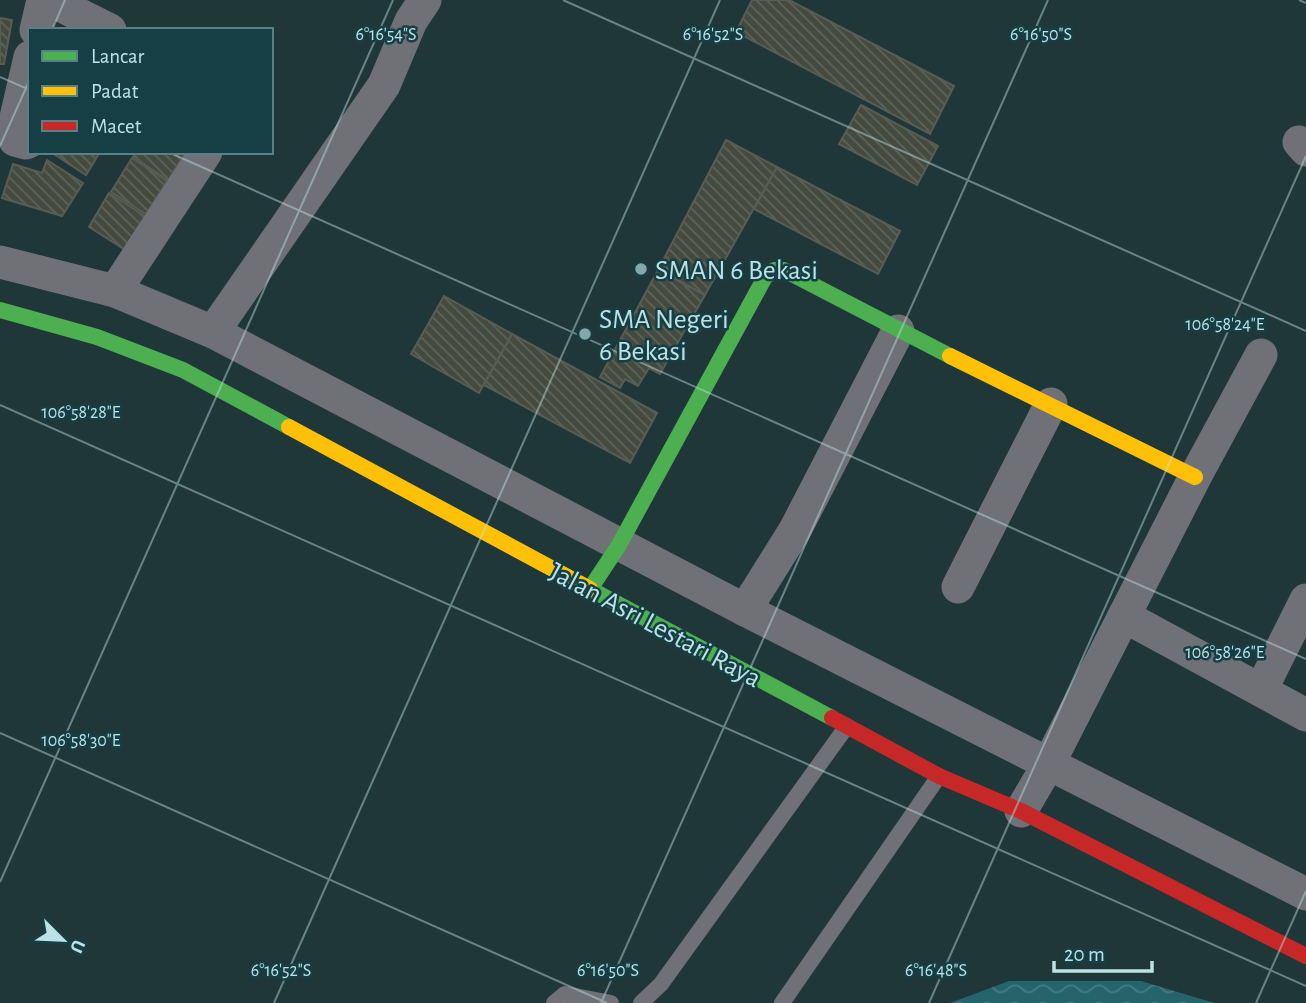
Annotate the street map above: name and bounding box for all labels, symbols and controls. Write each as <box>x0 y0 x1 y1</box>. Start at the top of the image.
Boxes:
text: 6°16'54"S <box>355 26 417 44</box>
text: 6°16'52"S <box>683 26 743 44</box>
text: 6°16'50"S <box>1010 26 1072 44</box>
legend <box>28 28 273 154</box>
text: Lancar <box>91 46 144 67</box>
text: Padat <box>91 81 139 102</box>
text: Macet <box>91 116 142 137</box>
place label: SMAN 6 Bekasi <box>655 257 818 285</box>
marker: SMAN 6 Bekasi <box>633 261 649 277</box>
place label: SMA Negeri 6 Bekasi <box>599 306 729 366</box>
text: 106°58'24"E <box>1185 316 1265 334</box>
marker: SMA Negeri 6 Bekasi <box>577 326 593 342</box>
text: 106°58'28"E <box>42 404 121 422</box>
street label: Jalan Asri Lestari Raya <box>545 558 766 693</box>
text: 106°58'26"E <box>1186 644 1265 662</box>
text: 106°58'30"E <box>41 732 121 750</box>
north arrow <box>28 905 98 975</box>
scale bar <box>1054 930 1152 974</box>
text: U <box>66 937 88 956</box>
text: 20 m <box>1064 944 1105 965</box>
text: 6°16'52"S <box>251 962 311 980</box>
text: 6°16'50"S <box>577 962 639 980</box>
text: 6°16'48"S <box>905 962 967 980</box>

